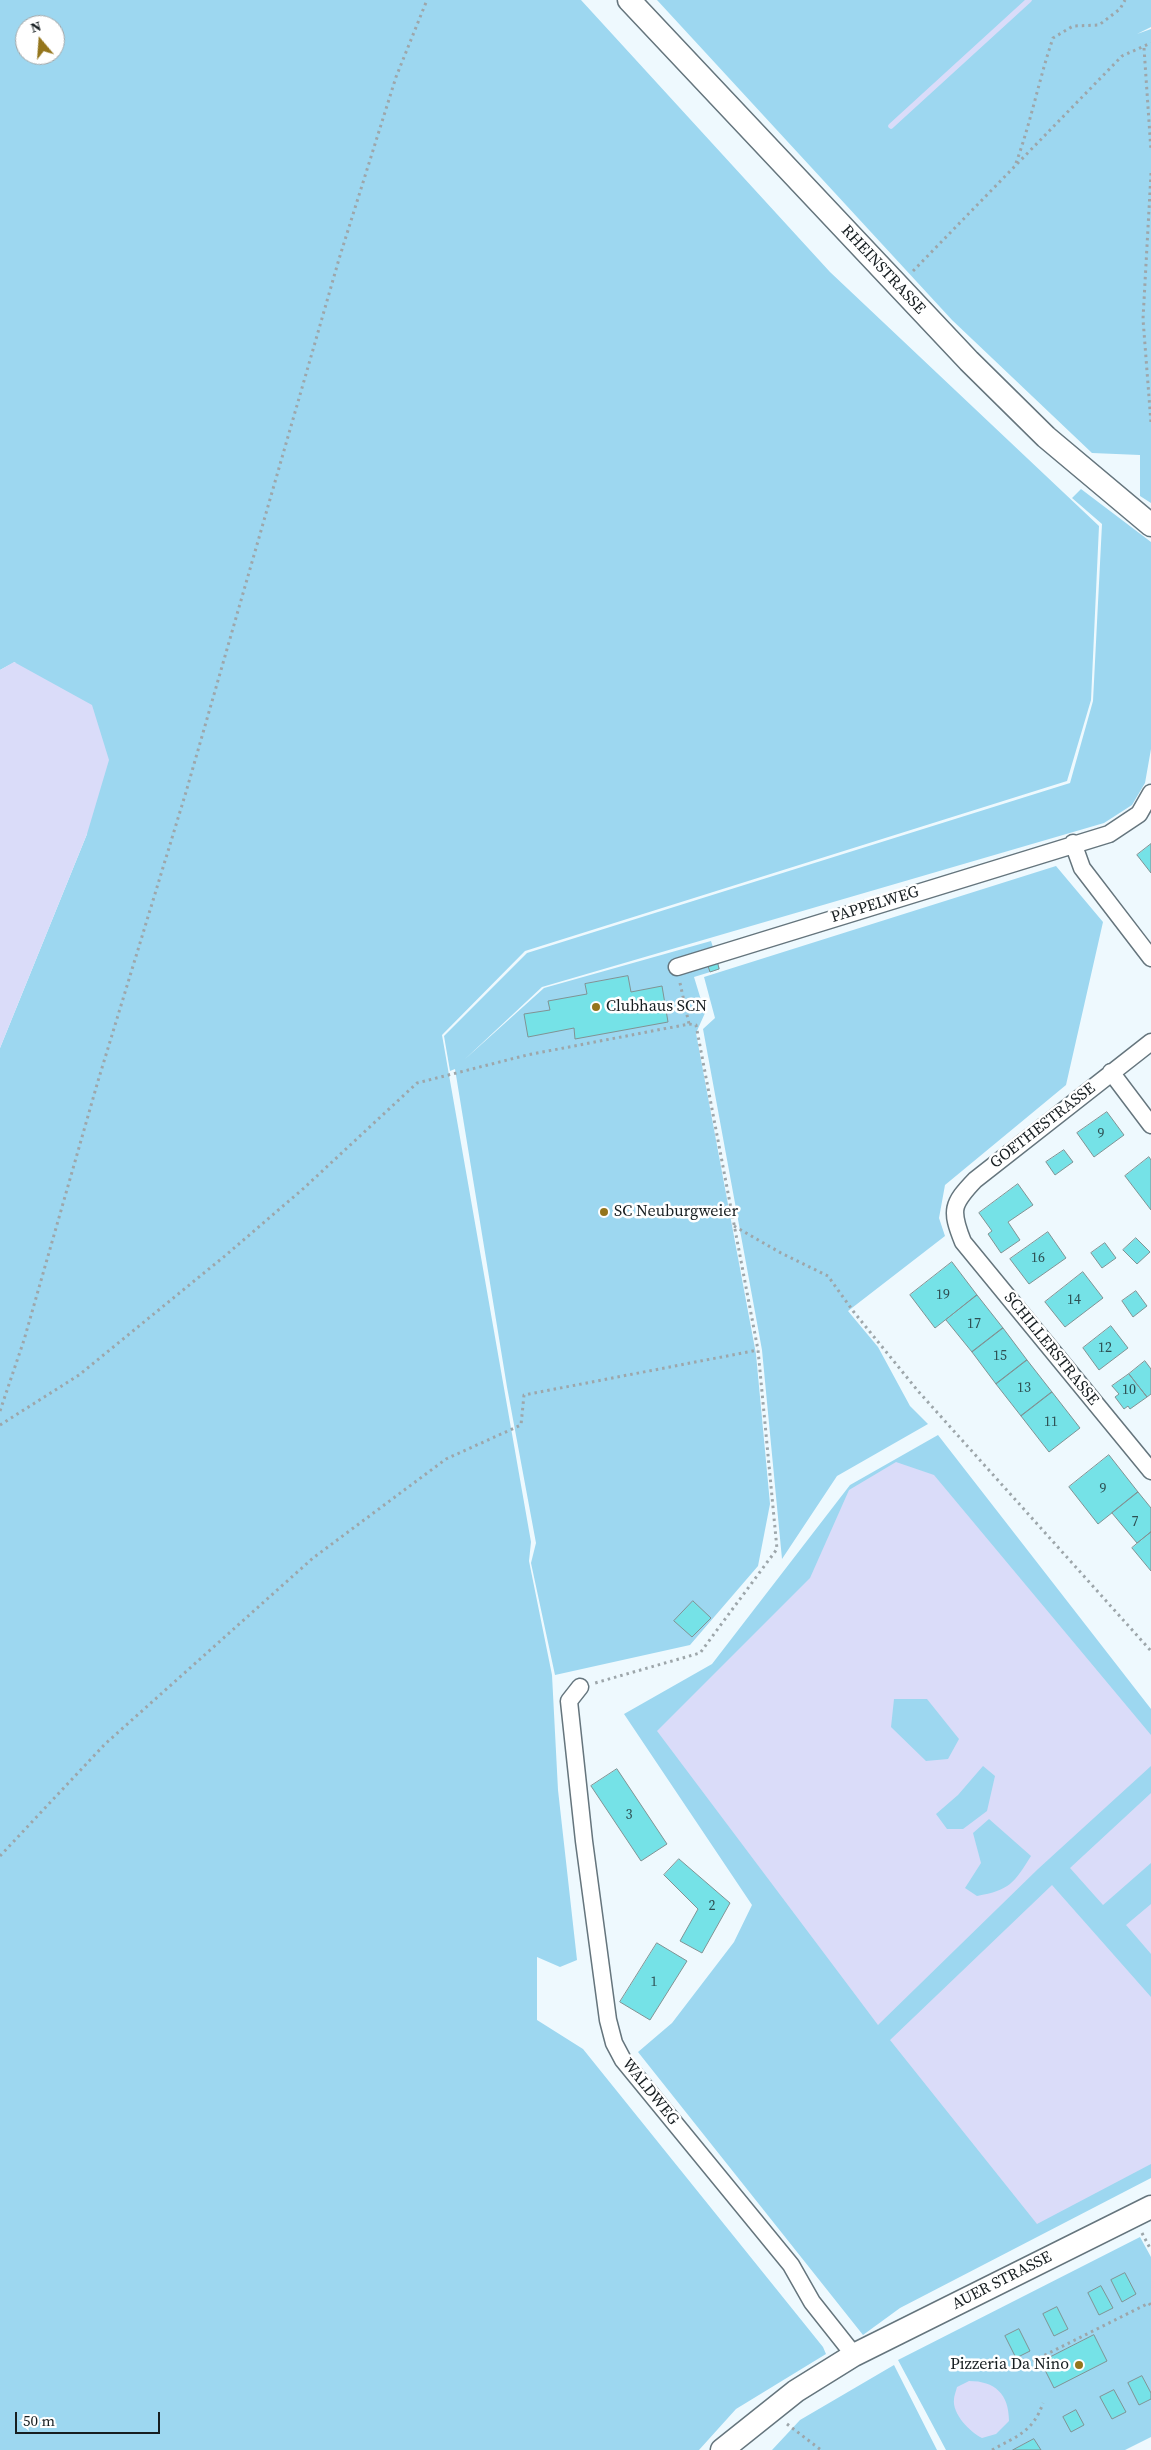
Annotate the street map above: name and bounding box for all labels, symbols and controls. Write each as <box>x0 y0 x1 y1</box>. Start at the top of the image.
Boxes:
north arrow <box>15 15 65 65</box>
text: N <box>28 16 44 38</box>
street label: RHEINSTRASSE <box>837 221 929 319</box>
street label: PAPPELWEG <box>829 883 921 927</box>
place label: Clubhaus SCN <box>606 997 707 1017</box>
marker: Clubhaus SCN <box>590 1001 602 1013</box>
street label: GOETHESTRASSE <box>987 1079 1099 1173</box>
house number: 9 <box>1098 1126 1104 1142</box>
place label: SC Neuburgweier <box>614 1202 738 1222</box>
marker: SC Neuburgweier <box>598 1206 610 1218</box>
house number: 16 <box>1031 1250 1045 1266</box>
house number: 19 <box>936 1287 950 1303</box>
street label: SCHILLERSTRASSE <box>999 1289 1103 1409</box>
house number: 14 <box>1067 1292 1081 1308</box>
house number: 17 <box>967 1316 981 1332</box>
house number: 12 <box>1098 1340 1112 1356</box>
house number: 15 <box>993 1348 1007 1364</box>
house number: 13 <box>1017 1380 1031 1396</box>
house number: 10 <box>1122 1382 1136 1398</box>
house number: 11 <box>1044 1414 1058 1430</box>
house number: 9 <box>1100 1481 1106 1497</box>
house number: 7 <box>1132 1514 1138 1530</box>
house number: 3 <box>626 1807 632 1823</box>
house number: 2 <box>709 1898 715 1914</box>
house number: 1 <box>651 1974 657 1990</box>
street label: WALDWEG <box>617 2055 683 2129</box>
street label: AUER STRASSE <box>949 2248 1055 2314</box>
place label: Pizzeria Da Nino <box>950 2355 1069 2375</box>
marker: Pizzeria Da Nino <box>1073 2359 1085 2371</box>
scale bar <box>18 2402 162 2434</box>
text: 50 m <box>23 2410 55 2431</box>

